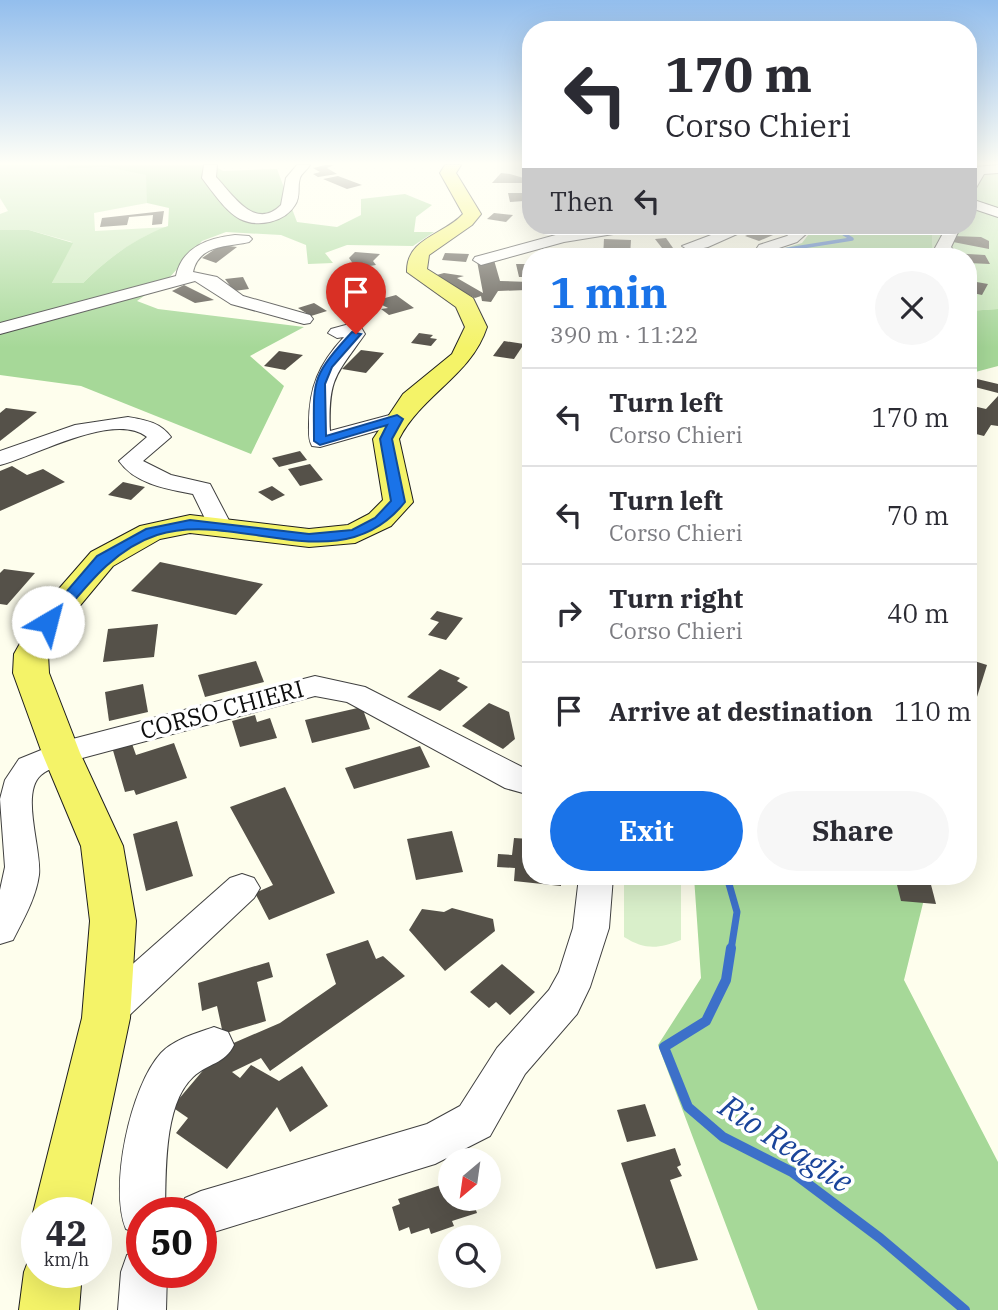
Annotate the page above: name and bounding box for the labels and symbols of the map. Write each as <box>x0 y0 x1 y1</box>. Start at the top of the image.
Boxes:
pin <box>326 262 386 334</box>
position arrow <box>11 585 85 659</box>
street label: CORSO CHIERI <box>136 672 307 746</box>
water label: Rio Reaglie <box>711 1084 861 1202</box>
north arrow <box>438 1148 500 1211</box>
speed limit sign: 50 <box>126 1197 217 1288</box>

